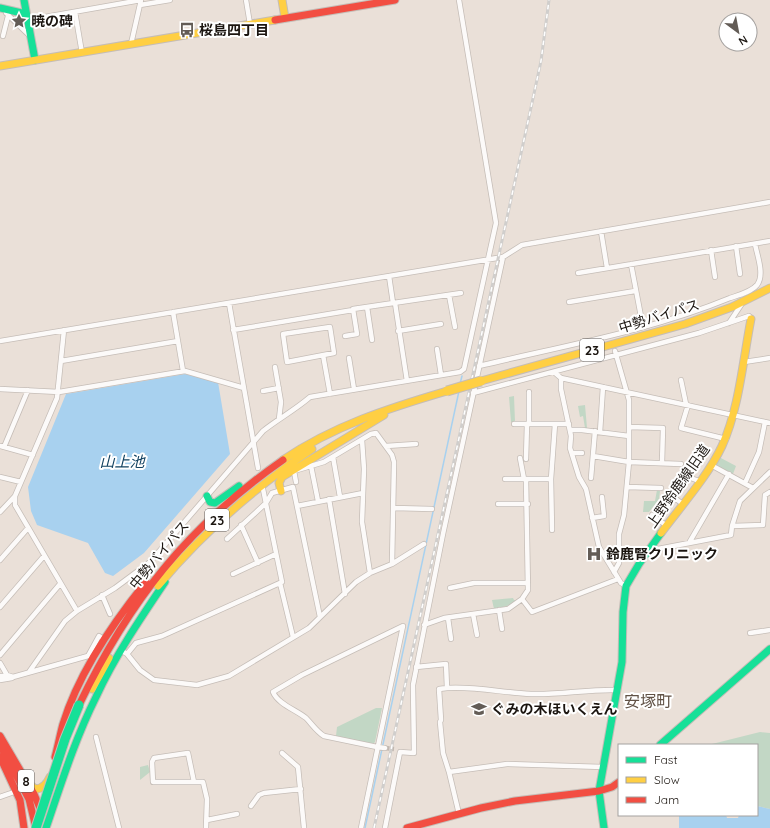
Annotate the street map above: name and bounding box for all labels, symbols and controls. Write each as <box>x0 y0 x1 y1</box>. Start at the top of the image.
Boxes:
place icon: 暁の碑 <box>10 12 28 30</box>
place label: 暁の碑 <box>31 12 73 30</box>
north arrow <box>718 12 758 52</box>
bus stop icon: 桜島四丁目 <box>178 21 196 39</box>
place label: 桜島四丁目 <box>199 21 269 39</box>
text: N <box>736 32 750 49</box>
street label: 中勢バイパス <box>616 295 702 337</box>
road number: 23 <box>580 339 604 361</box>
street label: 上野鈴鹿線旧道 <box>643 441 713 531</box>
water label: 山上池 <box>99 452 146 471</box>
road number: 23 <box>205 509 229 531</box>
street label: 中勢バイパス <box>125 517 193 593</box>
hospital icon: 鈴鹿腎クリニック <box>585 545 603 563</box>
place label: 鈴鹿腎クリニック <box>606 545 718 563</box>
district label: 安塚町 <box>624 691 672 711</box>
school or university icon: ぐみの木ほいくえん <box>470 700 488 718</box>
place label: ぐみの木ほいくえん <box>491 700 617 718</box>
legend <box>618 744 758 816</box>
text: Fast <box>654 752 678 767</box>
road number: 8 <box>18 770 34 792</box>
text: Slow <box>654 772 680 787</box>
text: Jam <box>654 792 679 807</box>

